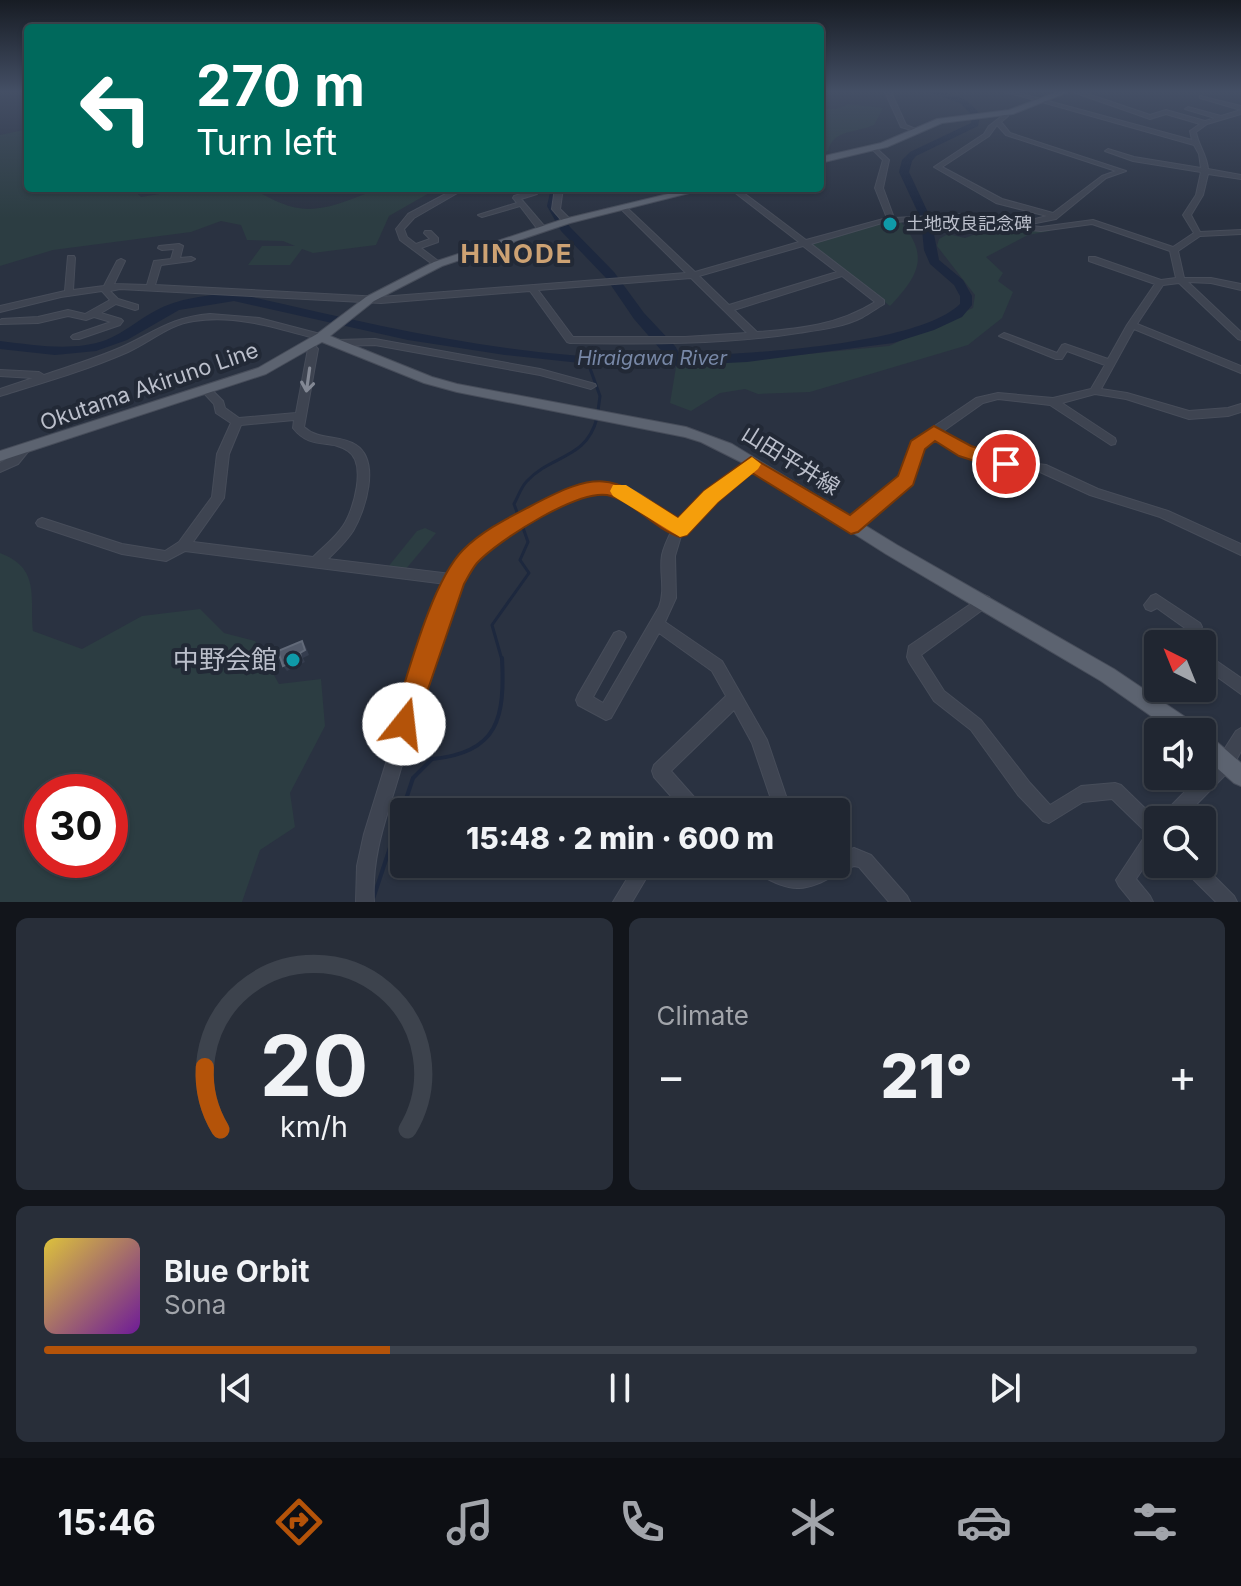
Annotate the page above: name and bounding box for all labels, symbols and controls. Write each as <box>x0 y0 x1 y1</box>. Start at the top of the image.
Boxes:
text: 270 m <box>196 52 365 120</box>
icon: left <box>64 56 168 160</box>
text: Turn left <box>196 120 337 164</box>
place label: 土地改良記念碑 <box>906 213 1032 234</box>
marker: 土地改良記念碑 <box>881 215 899 233</box>
district label: HINODE <box>460 238 574 269</box>
street label: Okutama Akiruno Line <box>36 336 262 436</box>
water label: Hiraigawa River <box>577 346 728 370</box>
one-way arrow <box>300 367 315 392</box>
street label: 山田平井線 <box>737 420 845 500</box>
pin <box>972 430 1040 498</box>
icon: arrive <box>984 442 1028 486</box>
north arrow <box>1144 630 1216 702</box>
map controls <box>1144 630 1216 878</box>
place label: 中野会館 <box>173 644 277 675</box>
marker: 中野会館 <box>284 651 302 669</box>
position arrow <box>362 682 446 766</box>
button: sound <box>1144 718 1216 790</box>
speed limit sign: 30 <box>24 774 128 878</box>
button: search <box>1144 806 1216 878</box>
text: 15:48 · 2 min · 600 m <box>466 820 774 856</box>
text: Climate <box>657 1000 749 1031</box>
text: 20 <box>260 1015 369 1116</box>
text: 21° <box>881 1040 973 1112</box>
text: − <box>657 1049 686 1103</box>
text: + <box>1168 1049 1197 1103</box>
text: km/h <box>280 1109 348 1144</box>
text: Blue Orbit <box>164 1253 309 1289</box>
text: Sona <box>164 1289 226 1320</box>
icon: previous <box>214 1366 258 1410</box>
icon: pause <box>598 1366 642 1410</box>
icon: next <box>983 1366 1027 1410</box>
icon: directions <box>271 1494 327 1550</box>
icon: music <box>442 1494 498 1550</box>
icon: phone <box>614 1494 670 1550</box>
icon: climate <box>785 1494 841 1550</box>
icon: car <box>956 1494 1012 1550</box>
icon: filters <box>1127 1494 1183 1550</box>
text: 15:46 <box>58 1500 156 1544</box>

